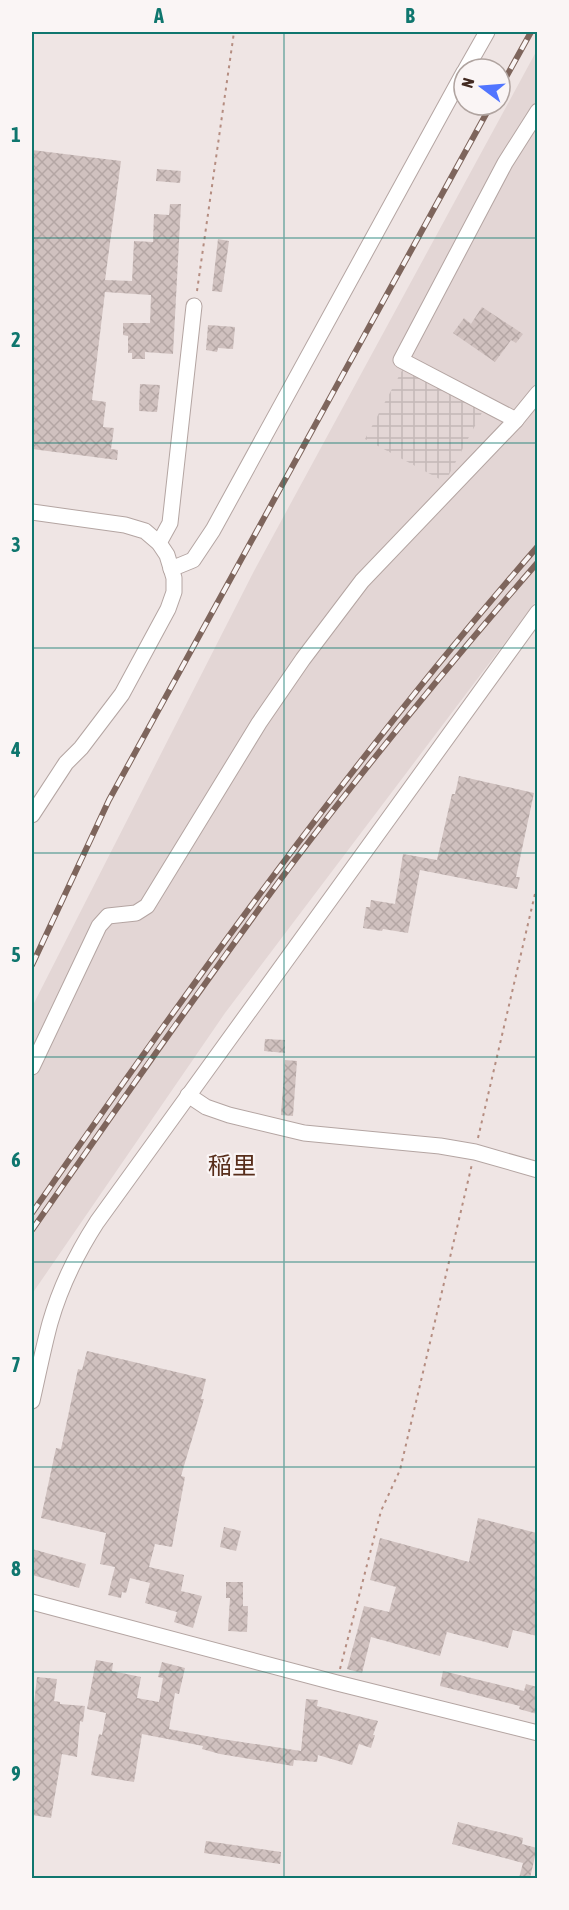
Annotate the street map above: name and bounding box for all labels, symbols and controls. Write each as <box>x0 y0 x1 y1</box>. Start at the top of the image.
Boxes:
text: A <box>153 4 164 27</box>
text: B <box>405 4 415 27</box>
north arrow <box>452 57 512 117</box>
text: N <box>458 76 478 90</box>
text: 1 <box>11 123 21 146</box>
text: 2 <box>11 328 21 351</box>
text: 3 <box>11 533 21 556</box>
text: 4 <box>10 738 21 761</box>
text: 5 <box>11 943 21 966</box>
text: 6 <box>11 1148 21 1171</box>
district label: 稲里 <box>208 1152 256 1179</box>
text: 7 <box>11 1353 21 1376</box>
text: 8 <box>11 1557 21 1580</box>
text: 9 <box>11 1762 21 1785</box>

